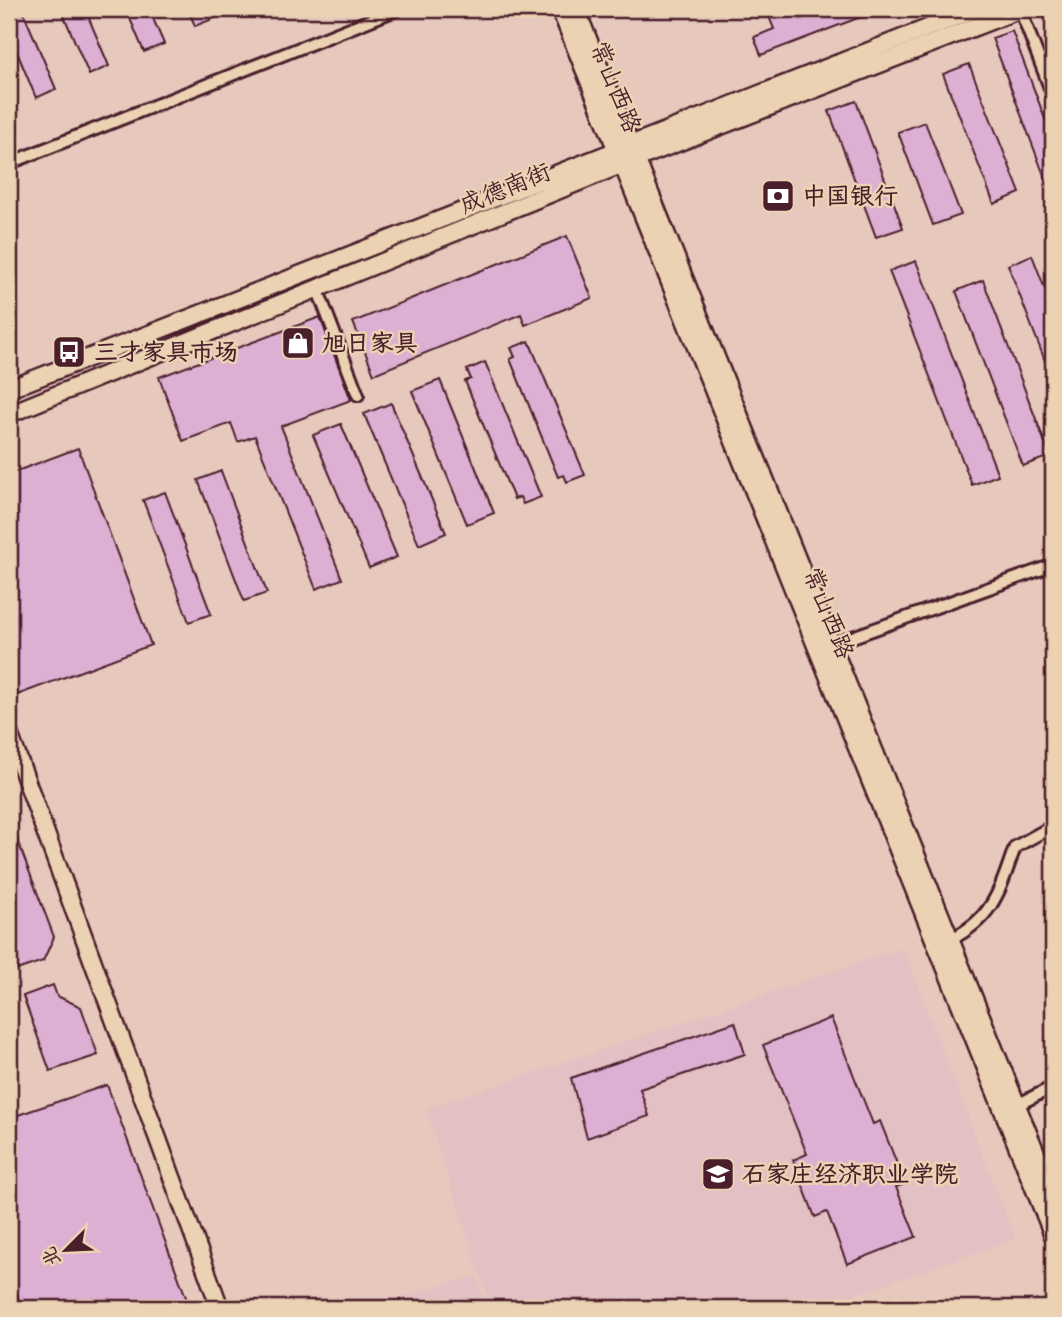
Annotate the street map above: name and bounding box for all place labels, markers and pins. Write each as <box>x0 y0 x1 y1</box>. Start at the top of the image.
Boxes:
bank icon: 中国银行 <box>759 177 797 215</box>
place label: 中国银行 <box>802 180 898 210</box>
shop icon: 旭日家具 <box>279 324 317 362</box>
place label: 旭日家具 <box>322 327 418 357</box>
bus stop icon: 三才家具市场 <box>50 333 88 371</box>
place label: 三才家具市场 <box>94 336 238 366</box>
school or university icon: 石家庄经济职业学院 <box>699 1155 737 1193</box>
place label: 石家庄经济职业学院 <box>742 1158 958 1188</box>

